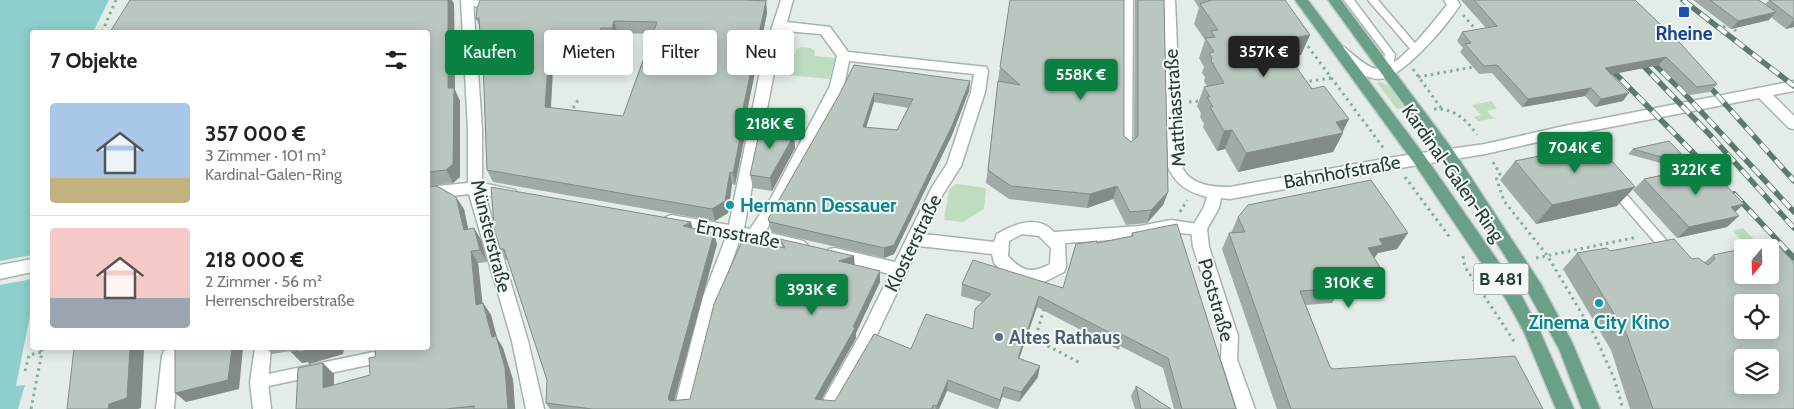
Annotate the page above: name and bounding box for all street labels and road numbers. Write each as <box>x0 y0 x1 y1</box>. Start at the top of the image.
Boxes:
street label: Matthiasstraße <box>1159 48 1191 168</box>
street label: Kardinal-Galen-Ring <box>1397 100 1509 247</box>
street label: Bahnhofstraße <box>1282 150 1402 194</box>
street label: Münsterstraße <box>466 177 516 295</box>
street label: Klosterstraße <box>880 190 947 295</box>
street label: Emsstraße <box>694 215 782 253</box>
street label: Poststraße <box>1193 256 1239 344</box>
road number: B 481 <box>1474 264 1528 294</box>

